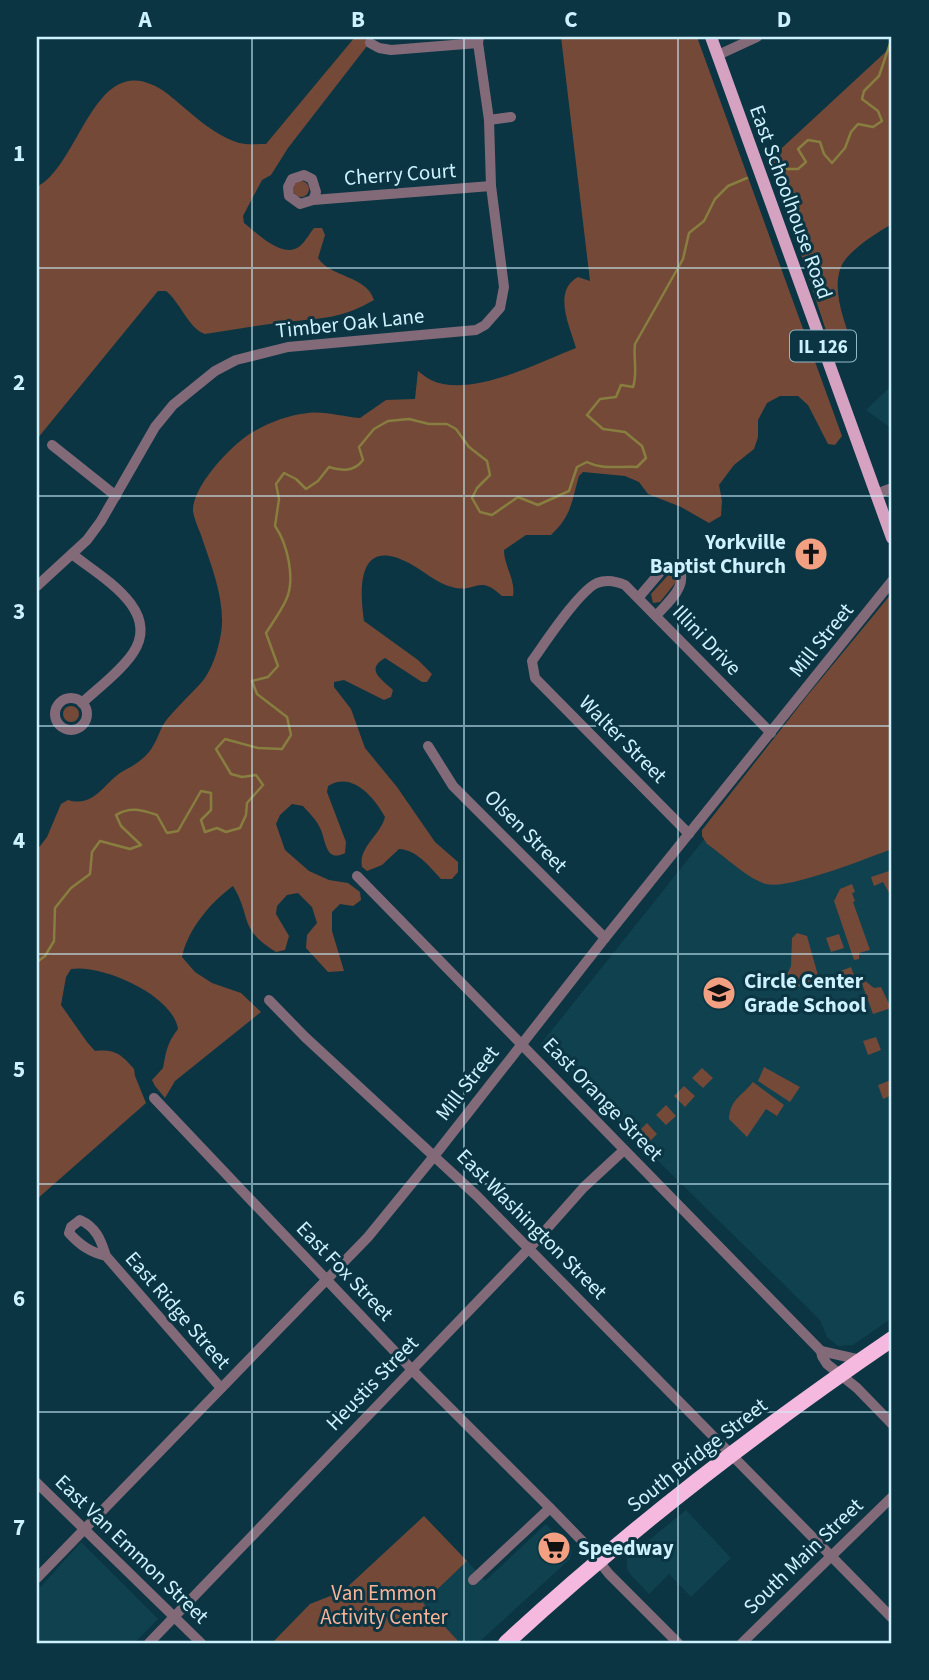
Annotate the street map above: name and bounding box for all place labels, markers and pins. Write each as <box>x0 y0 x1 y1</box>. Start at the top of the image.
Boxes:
place label: Yorkville Baptist Church <box>650 527 786 581</box>
church icon: Yorkville Baptist Church <box>792 535 830 573</box>
place label: Circle Center Grade School <box>744 966 866 1020</box>
school or university icon: Circle Center Grade School <box>700 974 738 1012</box>
supermarket icon: Speedway <box>535 1529 573 1567</box>
place label: Speedway <box>578 1533 674 1563</box>

